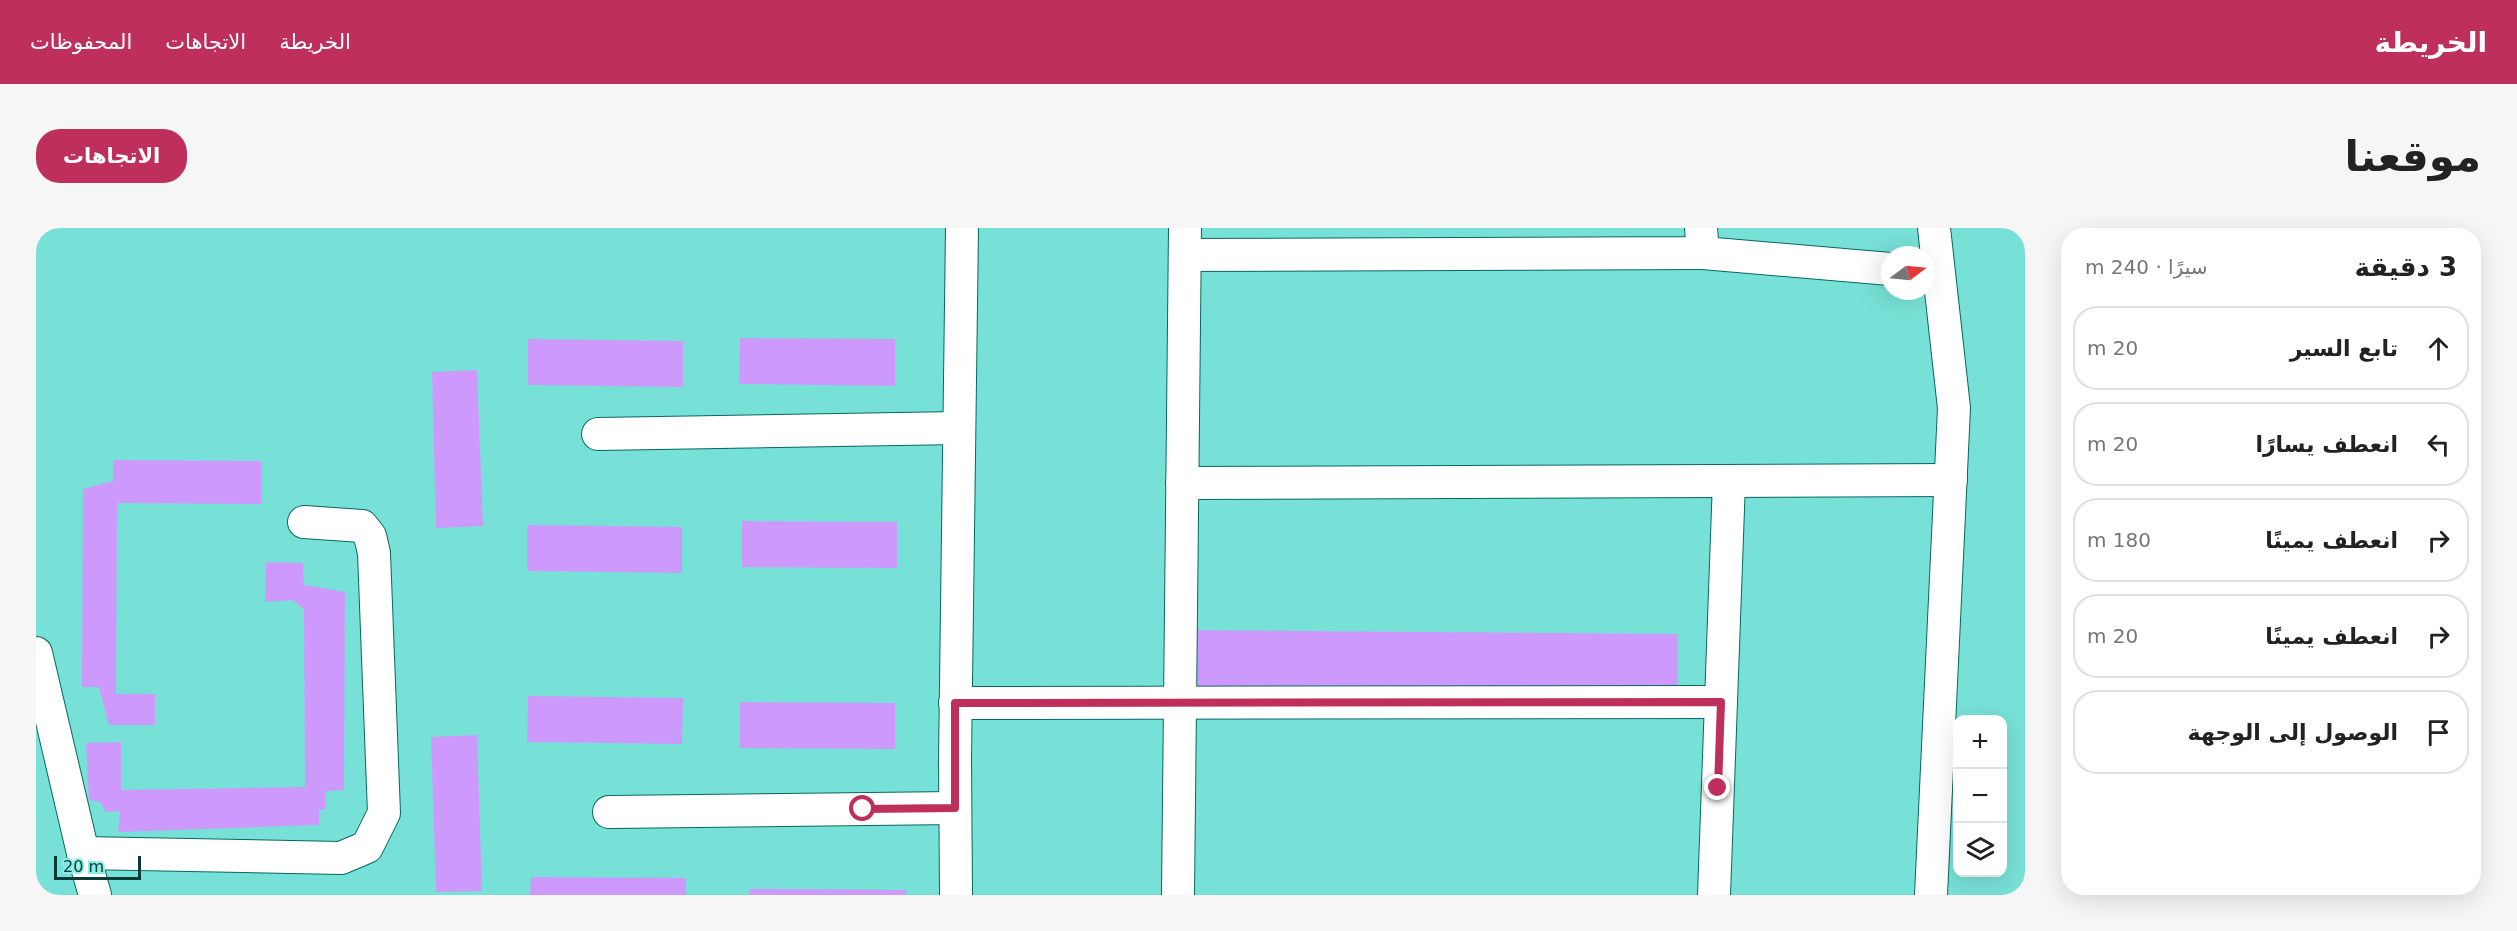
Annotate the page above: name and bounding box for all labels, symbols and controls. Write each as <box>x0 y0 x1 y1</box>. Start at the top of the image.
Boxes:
text: الخريطة <box>2375 26 2487 59</box>
text: المحفوظات <box>30 30 132 54</box>
text: الاتجاهات <box>165 30 246 54</box>
text: الخريطة <box>279 30 351 54</box>
button: الاتجاهات <box>36 129 187 183</box>
text: موقعنا <box>2345 132 2481 181</box>
north arrow <box>1881 246 1935 300</box>
text: 3 دقيقة <box>2354 252 2457 282</box>
text: سيرًا · 240 m <box>2085 255 2208 279</box>
icon: ahead <box>2422 332 2455 365</box>
text: 20 m <box>2087 336 2138 360</box>
text: تابع السير <box>2290 336 2398 361</box>
icon: left <box>2422 428 2455 461</box>
text: 20 m <box>2087 432 2138 456</box>
text: انعطف يسارًا <box>2255 432 2398 457</box>
icon: right <box>2422 524 2455 557</box>
text: 180 m <box>2087 528 2151 552</box>
text: انعطف يمينًا <box>2265 528 2398 553</box>
icon: right <box>2422 620 2455 653</box>
text: 20 m <box>2087 624 2138 648</box>
text: انعطف يمينًا <box>2265 624 2398 649</box>
map controls <box>1953 715 2007 877</box>
button: + <box>1953 715 2007 769</box>
icon: arrive <box>2422 716 2455 749</box>
text: الوصول إلى الوجهة <box>2188 720 2398 745</box>
button: − <box>1953 769 2007 823</box>
route end <box>1704 774 1730 800</box>
route start <box>849 795 875 821</box>
button: layers <box>1953 823 2007 877</box>
scale bar <box>54 853 141 880</box>
text: 20 m <box>63 857 104 876</box>

